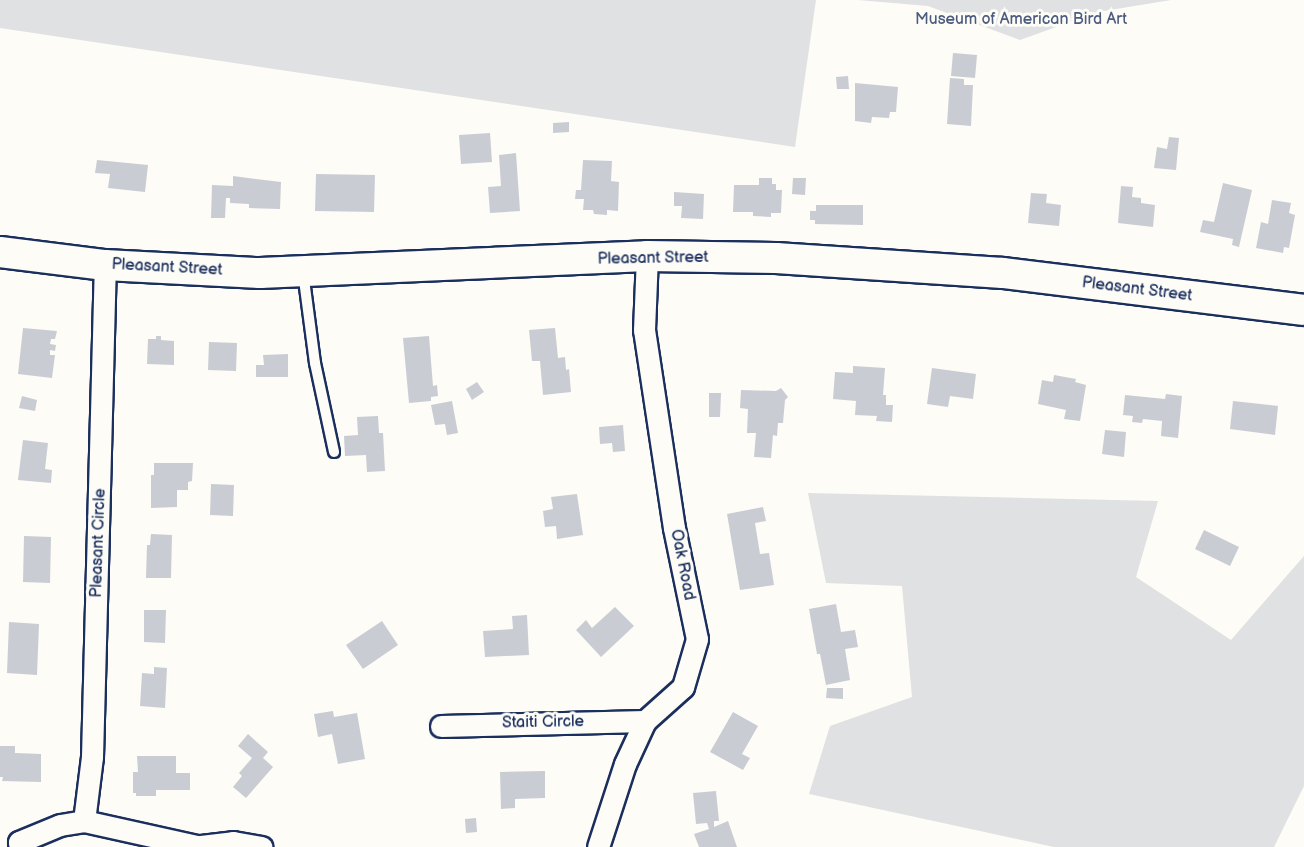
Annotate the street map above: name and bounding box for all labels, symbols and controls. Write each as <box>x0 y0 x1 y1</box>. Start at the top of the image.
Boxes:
park label: Museum of American Bird Art <box>915 10 1127 30</box>
street label: Pleasant Street <box>597 248 709 270</box>
street label: Pleasant Street <box>111 256 223 280</box>
street label: Pleasant Street <box>1081 274 1193 306</box>
street label: Pleasant Circle <box>87 488 111 598</box>
street label: Oak Road <box>666 528 698 602</box>
street label: Staiti Circle <box>502 713 584 733</box>

